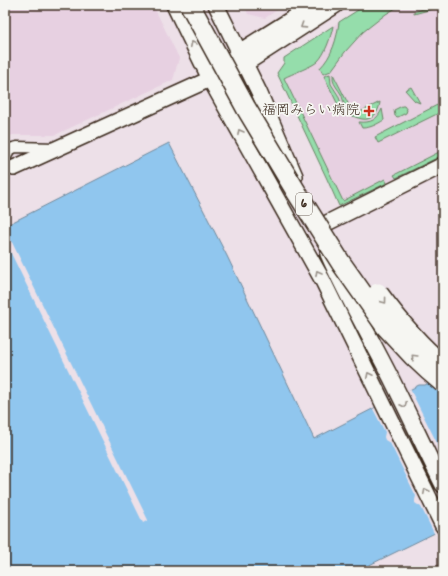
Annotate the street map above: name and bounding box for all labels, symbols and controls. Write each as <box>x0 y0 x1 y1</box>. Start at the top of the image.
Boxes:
one-way arrow <box>301 21 308 28</box>
one-way arrow <box>190 40 198 48</box>
place label: 福岡みらい病院 <box>262 101 360 121</box>
marker: 福岡みらい病院 <box>363 105 375 117</box>
one-way arrow <box>238 129 245 137</box>
road number: 6 <box>296 193 312 215</box>
one-way arrow <box>316 270 323 277</box>
one-way arrow <box>379 297 386 304</box>
one-way arrow <box>411 354 419 362</box>
one-way arrow <box>366 371 374 379</box>
one-way arrow <box>399 400 407 408</box>
one-way arrow <box>423 488 431 496</box>

